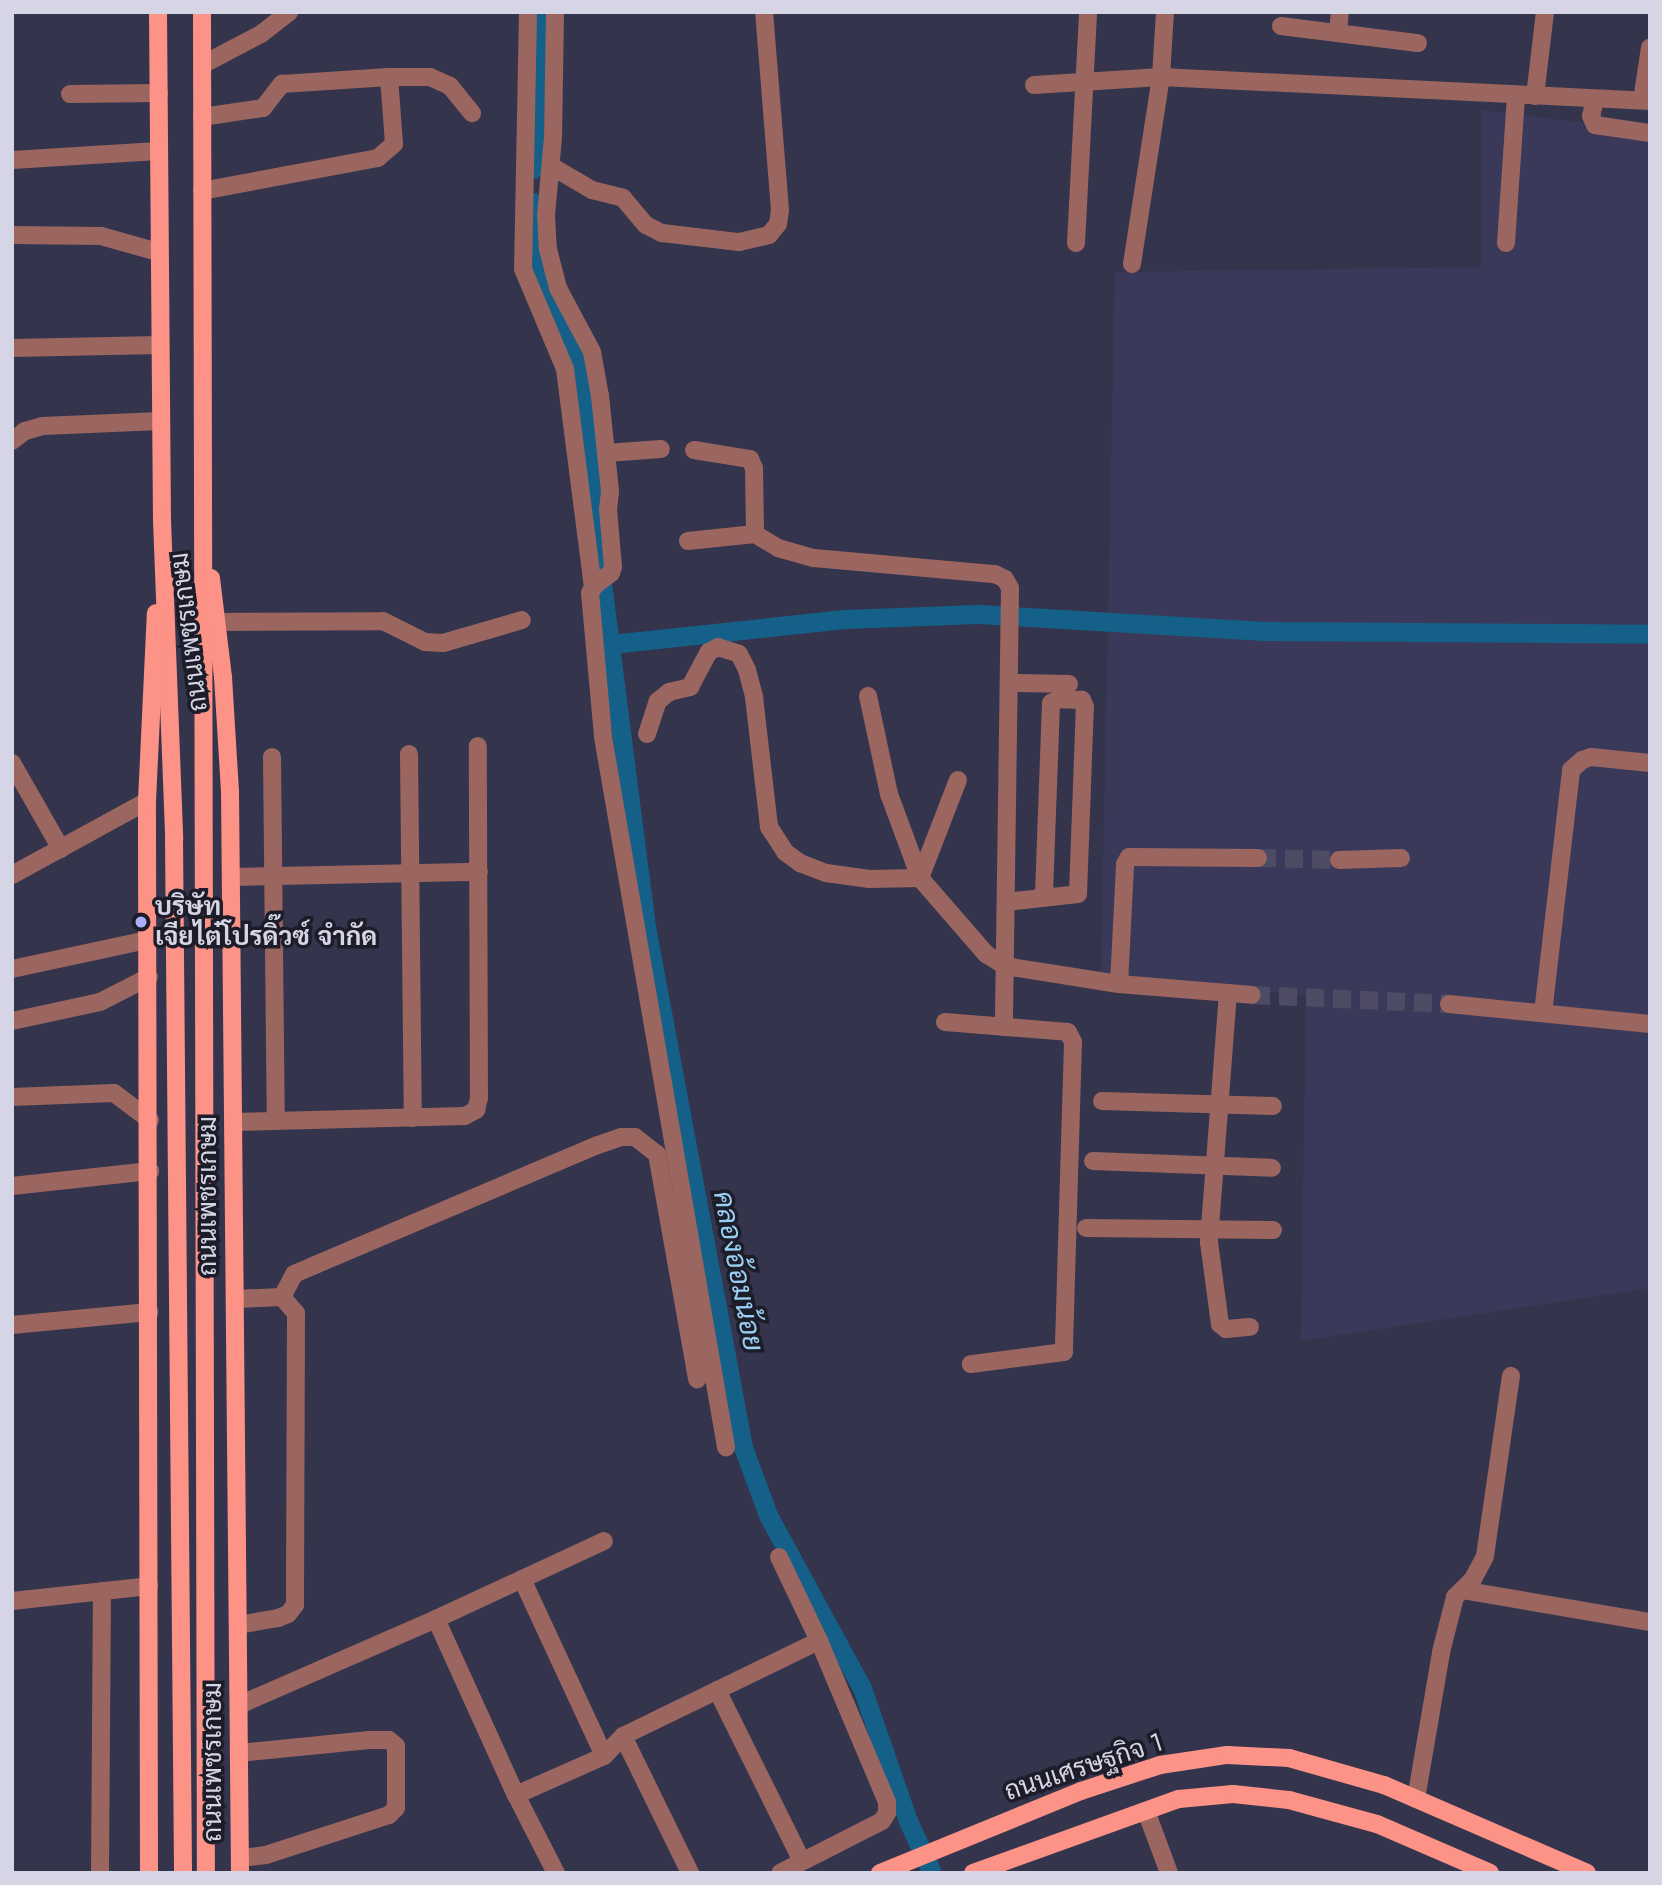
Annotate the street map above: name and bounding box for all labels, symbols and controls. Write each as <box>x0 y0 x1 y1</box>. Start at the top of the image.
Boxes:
street label: ถนนเพชรเกษม <box>164 551 214 713</box>
place label: บริษัท เจียไต๋โปรดิ๊วซ์ จำกัด <box>155 891 377 953</box>
marker: บริษัท เจียไต๋โปรดิ๊วซ์ จำกัด <box>133 914 149 930</box>
street label: ถนนเพชรเกษม <box>192 1116 224 1276</box>
water label: คลองอ้อมน้อย <box>706 1188 770 1354</box>
street label: ถนนเพชรเกษม <box>197 1682 229 1842</box>
street label: ถนนเศรษฐกิจ 1 <box>1001 1727 1167 1807</box>

